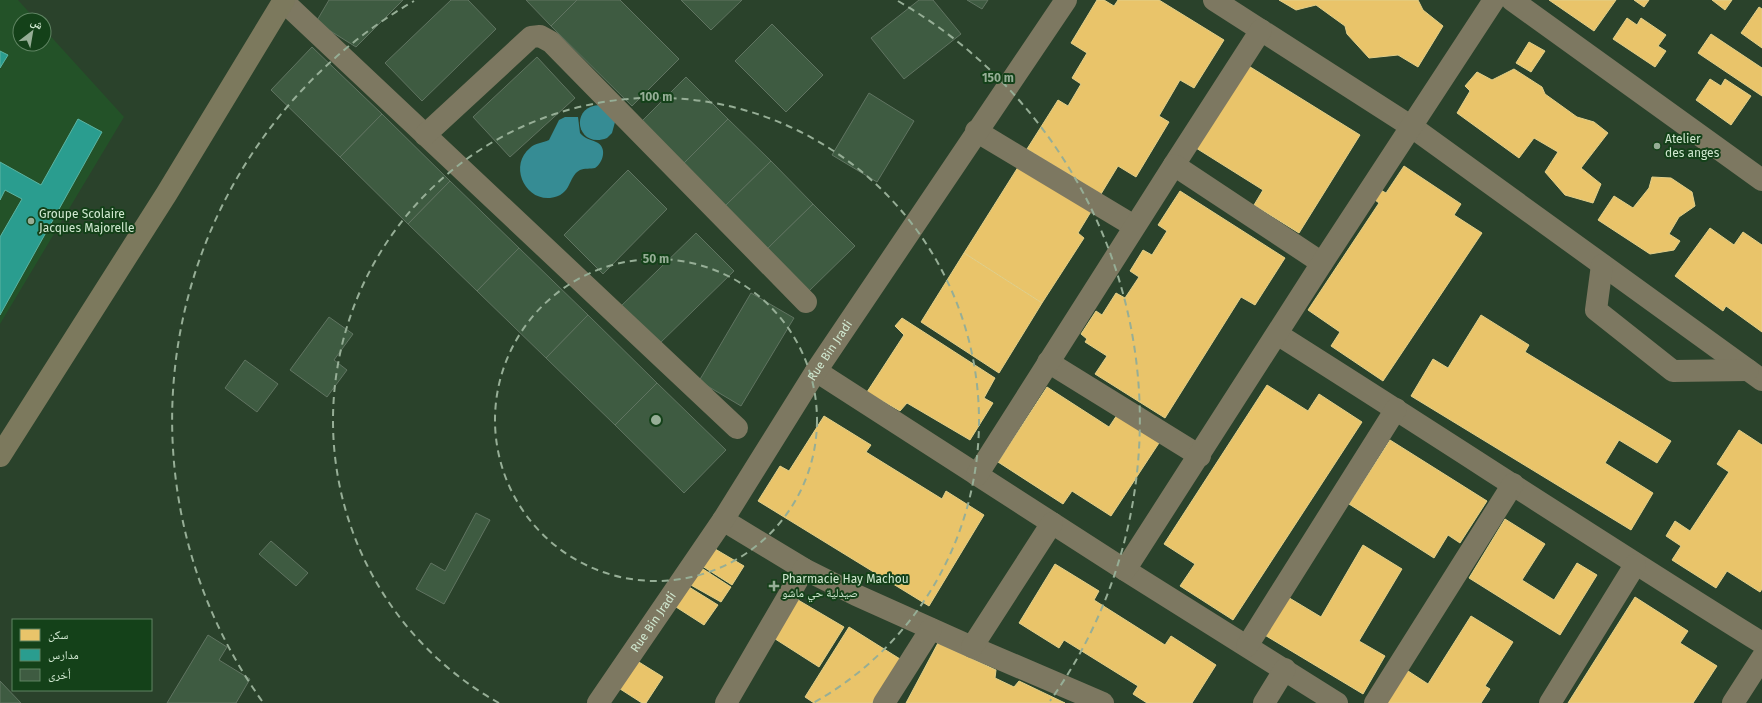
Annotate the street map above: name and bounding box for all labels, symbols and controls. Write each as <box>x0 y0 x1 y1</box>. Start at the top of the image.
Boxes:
north arrow <box>12 12 52 52</box>
text: ش <box>28 15 46 33</box>
text: 150 m <box>982 71 1014 85</box>
text: 100 m <box>640 90 672 104</box>
place label: Atelier des anges <box>1665 132 1720 160</box>
marker: Atelier des anges <box>1652 141 1662 151</box>
place label: Groupe Scolaire Jacques Majorelle <box>39 207 135 235</box>
marker: Groupe Scolaire Jacques Majorelle <box>26 216 36 226</box>
text: 50 m <box>643 252 669 266</box>
street label: Rue Bin Jradi <box>805 318 855 383</box>
centre of rings <box>649 413 663 427</box>
place label: Pharmacie Hay Machou صيدلية حي ماشو <box>782 572 909 603</box>
marker: Pharmacie Hay Machou صيدلية حي ماشو <box>769 581 779 591</box>
street label: Rue Bin Jradi <box>628 589 679 655</box>
legend <box>12 619 152 691</box>
text: سكن <box>48 628 69 642</box>
text: مدارس <box>48 648 79 662</box>
text: أخرى <box>48 668 71 682</box>

